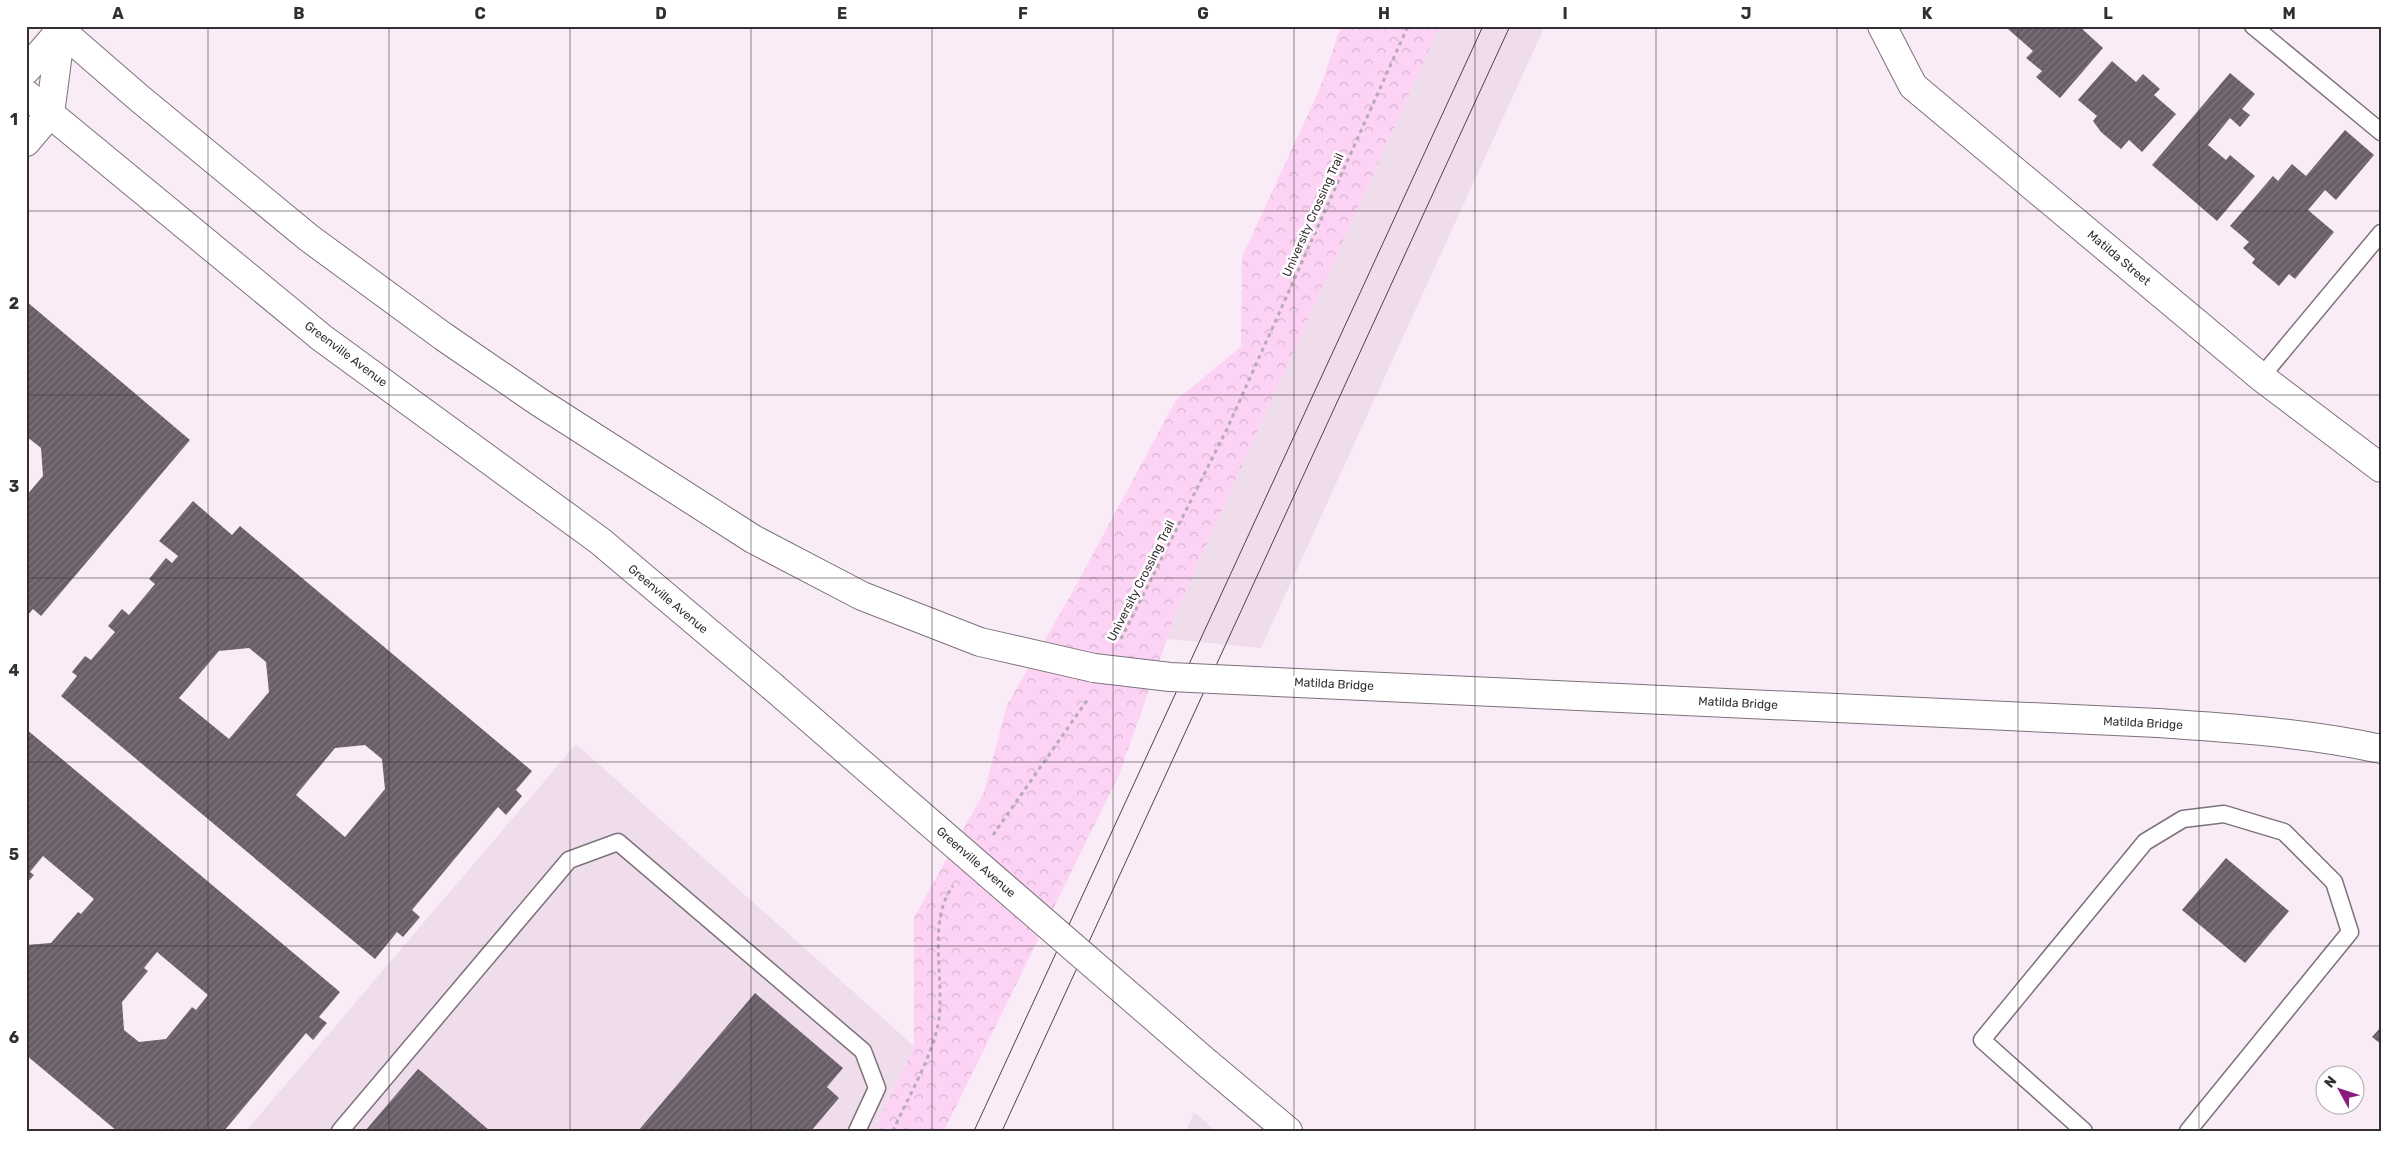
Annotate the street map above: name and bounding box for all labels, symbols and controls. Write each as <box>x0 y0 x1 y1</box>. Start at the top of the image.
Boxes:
text: A <box>112 4 124 23</box>
text: B <box>293 4 305 23</box>
text: C <box>474 4 486 23</box>
text: D <box>655 4 667 23</box>
text: E <box>837 4 847 23</box>
text: F <box>1018 4 1028 23</box>
text: G <box>1197 4 1209 23</box>
text: H <box>1378 4 1390 23</box>
text: I <box>1562 4 1568 23</box>
text: J <box>1741 4 1751 23</box>
text: K <box>1922 4 1933 23</box>
text: L <box>2103 4 2113 23</box>
text: M <box>2282 4 2296 23</box>
text: 1 <box>10 110 18 129</box>
street label: University Crossing Trail <box>1279 151 1347 279</box>
street label: Matilda Street <box>2085 228 2154 289</box>
text: 2 <box>9 294 19 313</box>
street label: Greenville Avenue <box>302 318 390 390</box>
text: 3 <box>9 477 19 496</box>
street label: University Crossing Trail <box>1104 518 1178 644</box>
street label: Greenville Avenue <box>625 562 711 637</box>
text: 4 <box>9 661 20 680</box>
street label: Matilda Bridge <box>1294 675 1374 693</box>
street label: Matilda Bridge <box>1698 694 1778 712</box>
street label: Matilda Bridge <box>2103 714 2183 732</box>
street label: Greenville Avenue <box>934 824 1018 900</box>
text: 5 <box>9 845 19 864</box>
text: 6 <box>9 1028 19 1047</box>
north arrow <box>2314 1064 2364 1114</box>
text: N <box>2321 1073 2340 1091</box>

